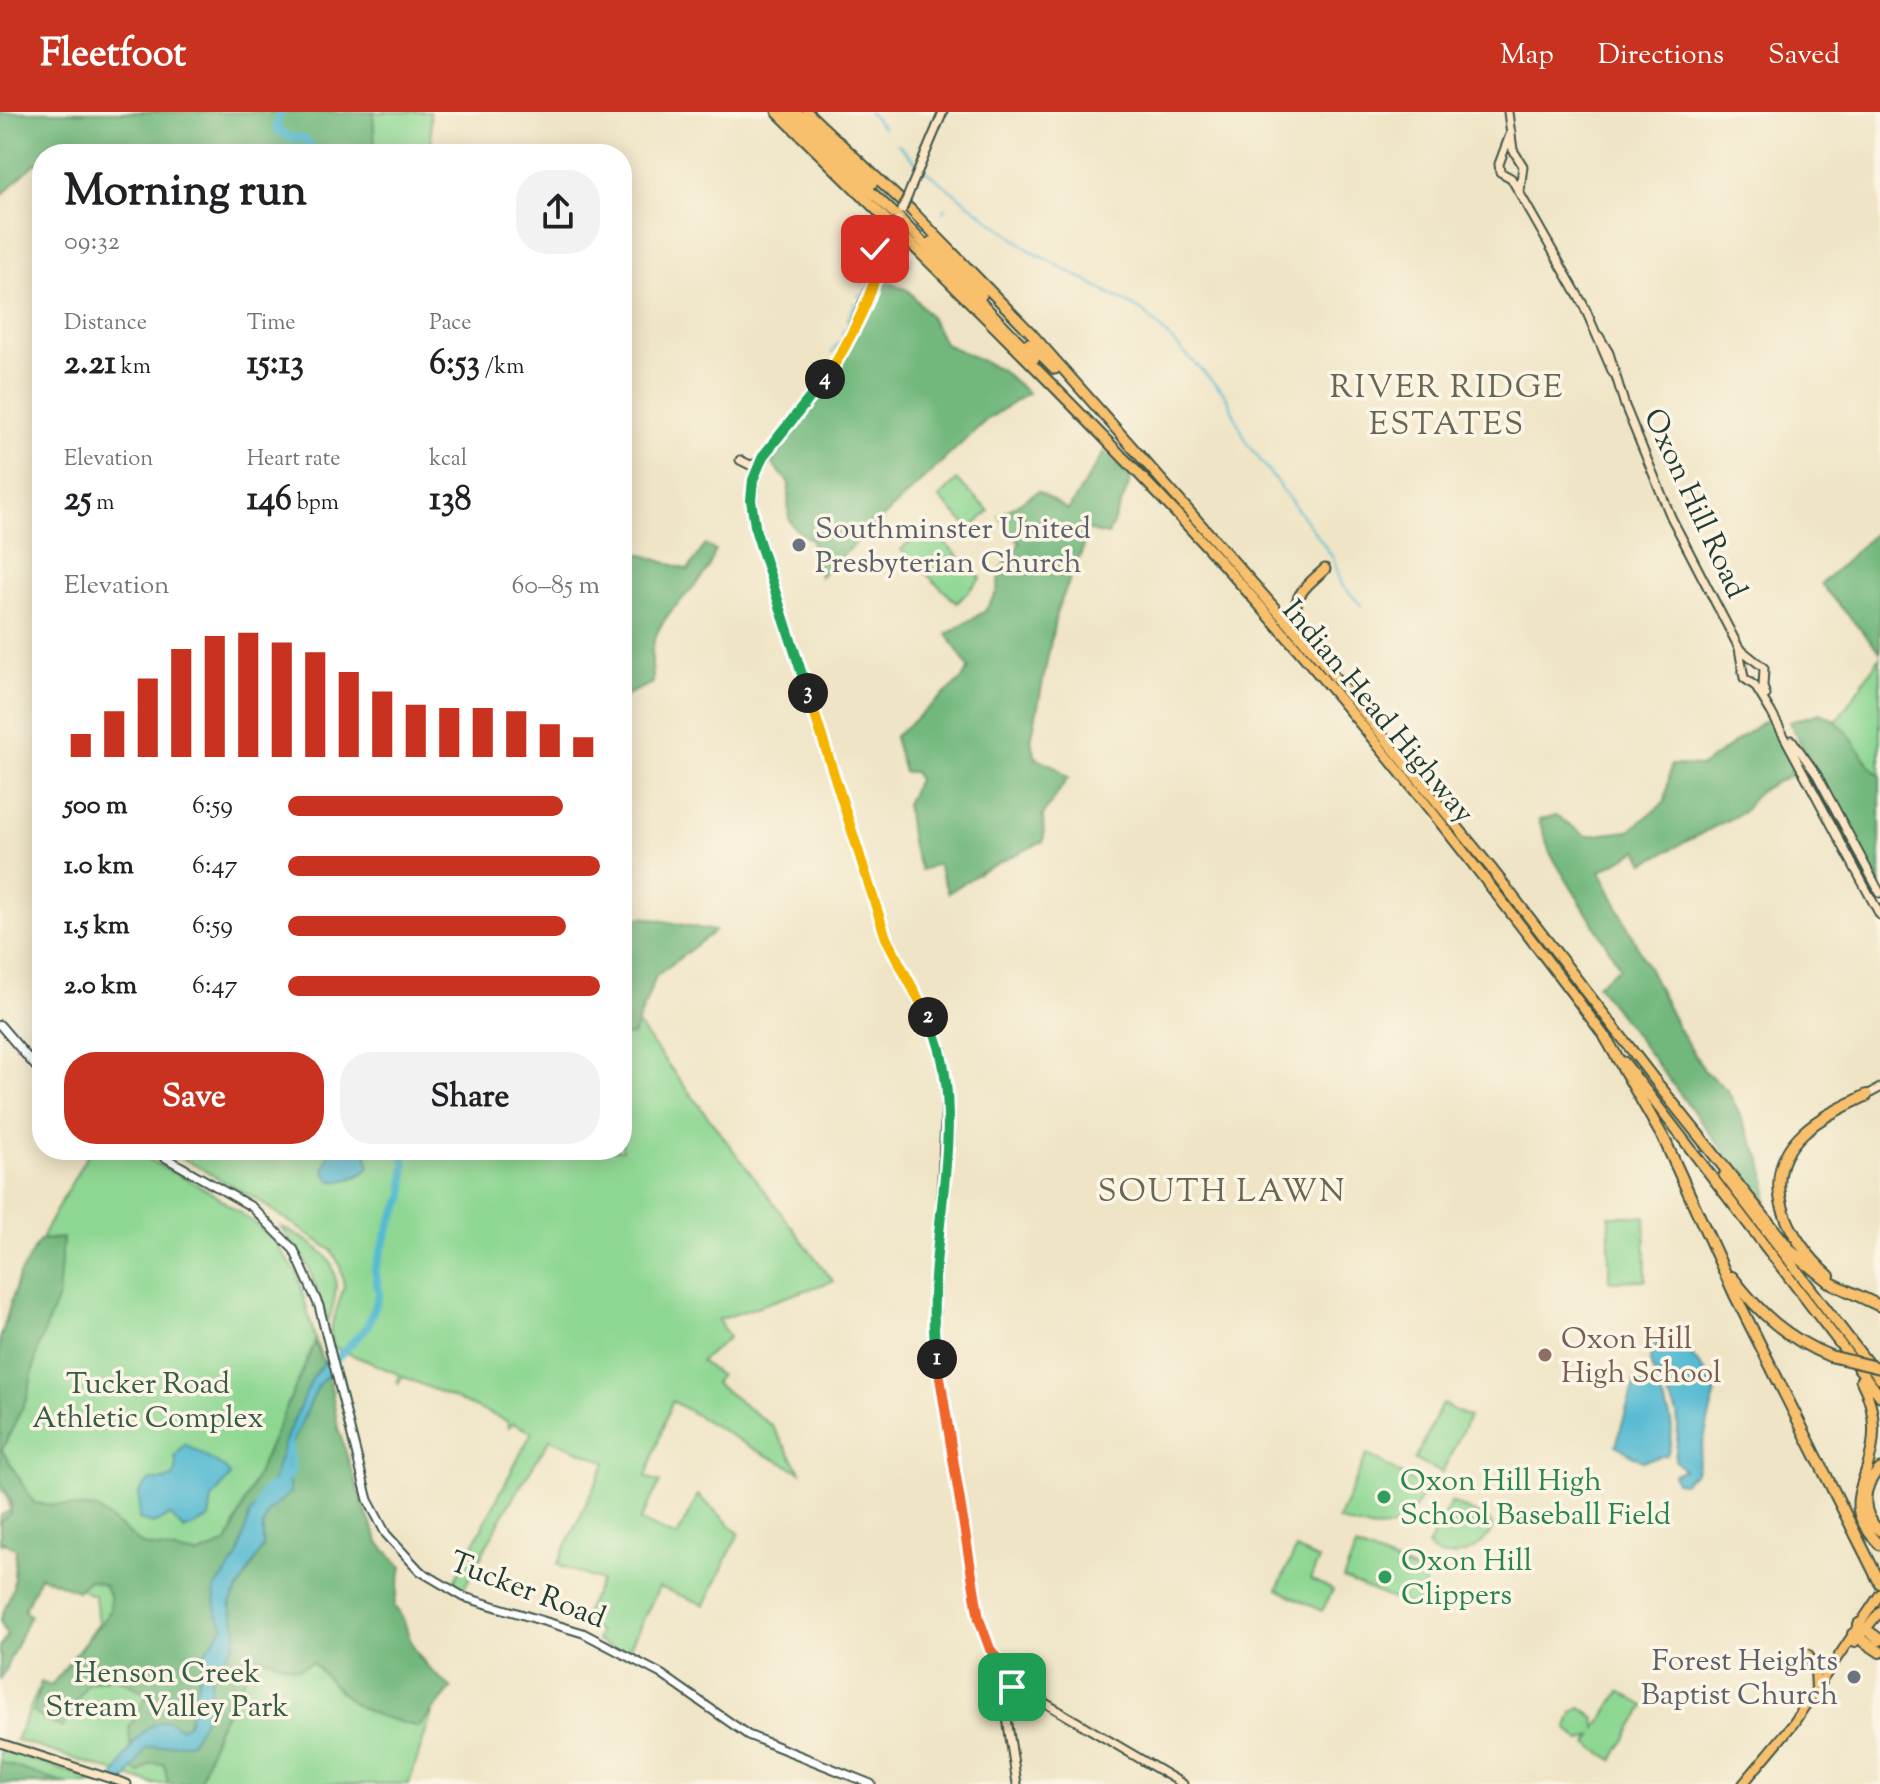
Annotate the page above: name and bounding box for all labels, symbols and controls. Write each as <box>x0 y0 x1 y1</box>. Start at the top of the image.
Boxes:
text: Fleetfoot <box>40 29 186 83</box>
text: Map <box>1500 36 1554 76</box>
text: Directions <box>1598 36 1724 76</box>
text: Saved <box>1768 36 1840 76</box>
text: Morning run <box>64 162 307 225</box>
button: share <box>516 170 600 254</box>
pin <box>841 215 909 283</box>
text: 09:32 <box>64 224 120 261</box>
icon: check <box>853 227 897 271</box>
text: Distance <box>64 308 147 340</box>
text: Time <box>247 308 296 340</box>
text: Pace <box>429 308 471 340</box>
text: 2.21 <box>64 340 116 389</box>
text: 15:13 <box>247 340 304 389</box>
text: 6:53 <box>429 340 480 389</box>
text: km <box>116 352 151 384</box>
text: /km <box>480 352 525 384</box>
pin: 4 <box>805 359 845 399</box>
text: 4 <box>819 363 831 395</box>
district label: RIVER RIDGE ESTATES <box>1330 366 1564 449</box>
street label: Oxon Hill Road <box>1631 402 1757 606</box>
text: Elevation <box>64 444 153 476</box>
text: Heart rate <box>247 444 341 476</box>
text: kcal <box>429 444 467 476</box>
text: 25 <box>64 476 92 525</box>
text: 146 <box>247 476 292 525</box>
text: 138 <box>429 476 472 525</box>
text: m <box>92 488 114 520</box>
text: bpm <box>292 488 339 520</box>
place label: Southminster United Presbyterian Church <box>815 509 1091 586</box>
marker: Southminster United Presbyterian Church <box>790 536 808 554</box>
text: Elevation <box>64 568 169 605</box>
text: 60–85 m <box>511 568 600 605</box>
street label: Indian Head Highway <box>1271 592 1484 834</box>
pin: 3 <box>788 673 828 713</box>
text: 3 <box>804 677 812 709</box>
text: 500 m <box>64 788 127 825</box>
text: 6:59 <box>192 788 233 825</box>
text: 1.0 km <box>64 848 134 885</box>
text: 6:47 <box>192 848 238 885</box>
text: 1.5 km <box>64 908 130 945</box>
text: 6:59 <box>192 908 233 945</box>
text: 2.0 km <box>64 968 137 1005</box>
text: 6:47 <box>192 968 238 1005</box>
pin: 2 <box>908 997 948 1037</box>
text: 2 <box>923 1001 933 1033</box>
button: Save <box>64 1052 324 1144</box>
button: Share <box>340 1052 600 1144</box>
district label: SOUTH LAWN <box>1098 1170 1347 1216</box>
place label: Oxon Hill High School <box>1561 1319 1721 1396</box>
pin: 1 <box>917 1339 957 1379</box>
text: 1 <box>933 1343 941 1375</box>
marker: Oxon Hill High School <box>1536 1346 1554 1364</box>
park label: Tucker Road Athletic Complex <box>32 1364 264 1441</box>
place label: Oxon Hill High School Baseball Field <box>1400 1461 1671 1538</box>
marker: Oxon Hill High School Baseball Field <box>1375 1488 1393 1506</box>
place label: Oxon Hill Clippers <box>1401 1541 1532 1618</box>
street label: Tucker Road <box>443 1542 611 1641</box>
marker: Oxon Hill Clippers <box>1376 1568 1394 1586</box>
place label: Forest Heights Baptist Church <box>1641 1641 1838 1718</box>
park label: Henson Creek Stream Valley Park <box>45 1653 289 1730</box>
pin <box>978 1653 1046 1721</box>
icon: arrive <box>990 1665 1034 1709</box>
marker: Forest Heights Baptist Church <box>1845 1668 1863 1686</box>

